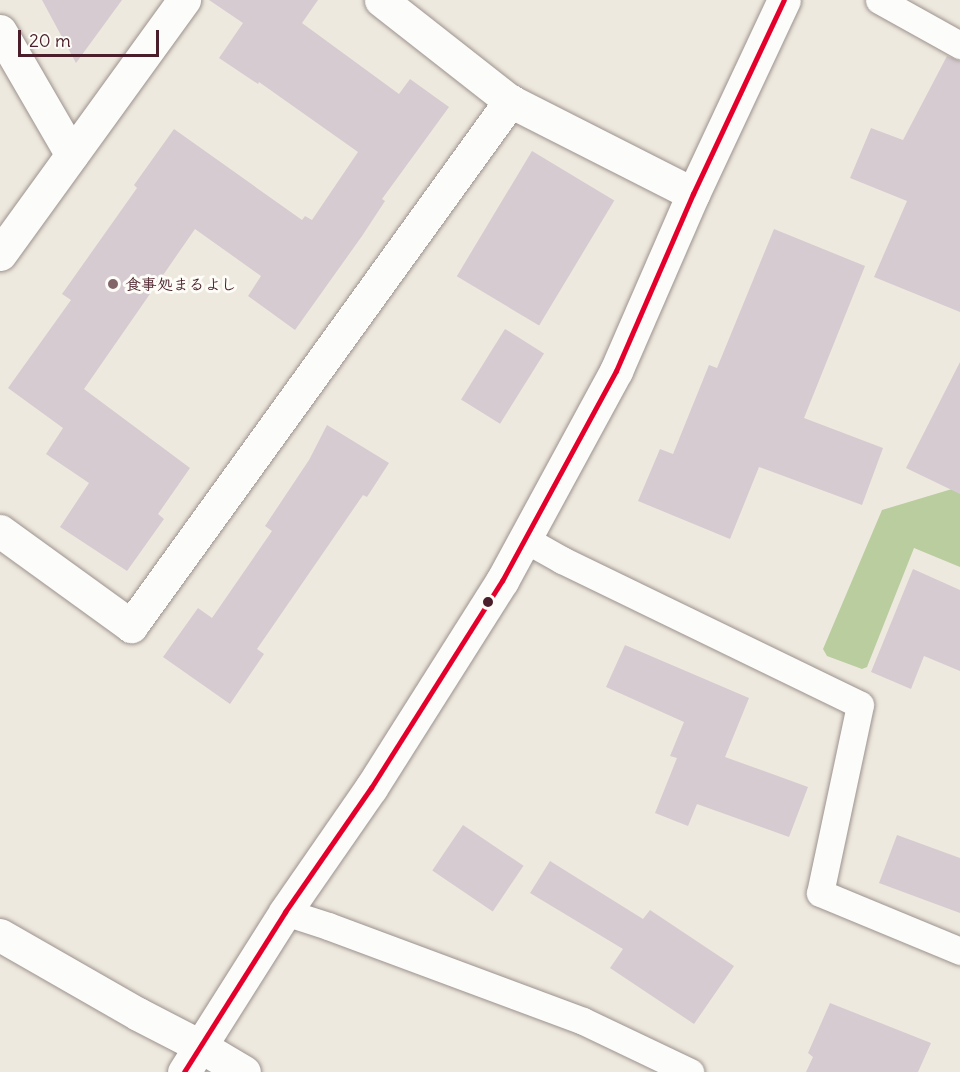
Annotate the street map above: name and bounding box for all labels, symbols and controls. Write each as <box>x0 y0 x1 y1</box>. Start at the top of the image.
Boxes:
scale bar <box>21 18 162 56</box>
text: 20 m <box>29 29 71 52</box>
place label: 食事処まるよし <box>125 274 237 294</box>
marker: 食事処まるよし <box>106 277 120 291</box>
unlabelled marker <box>482 596 494 608</box>

